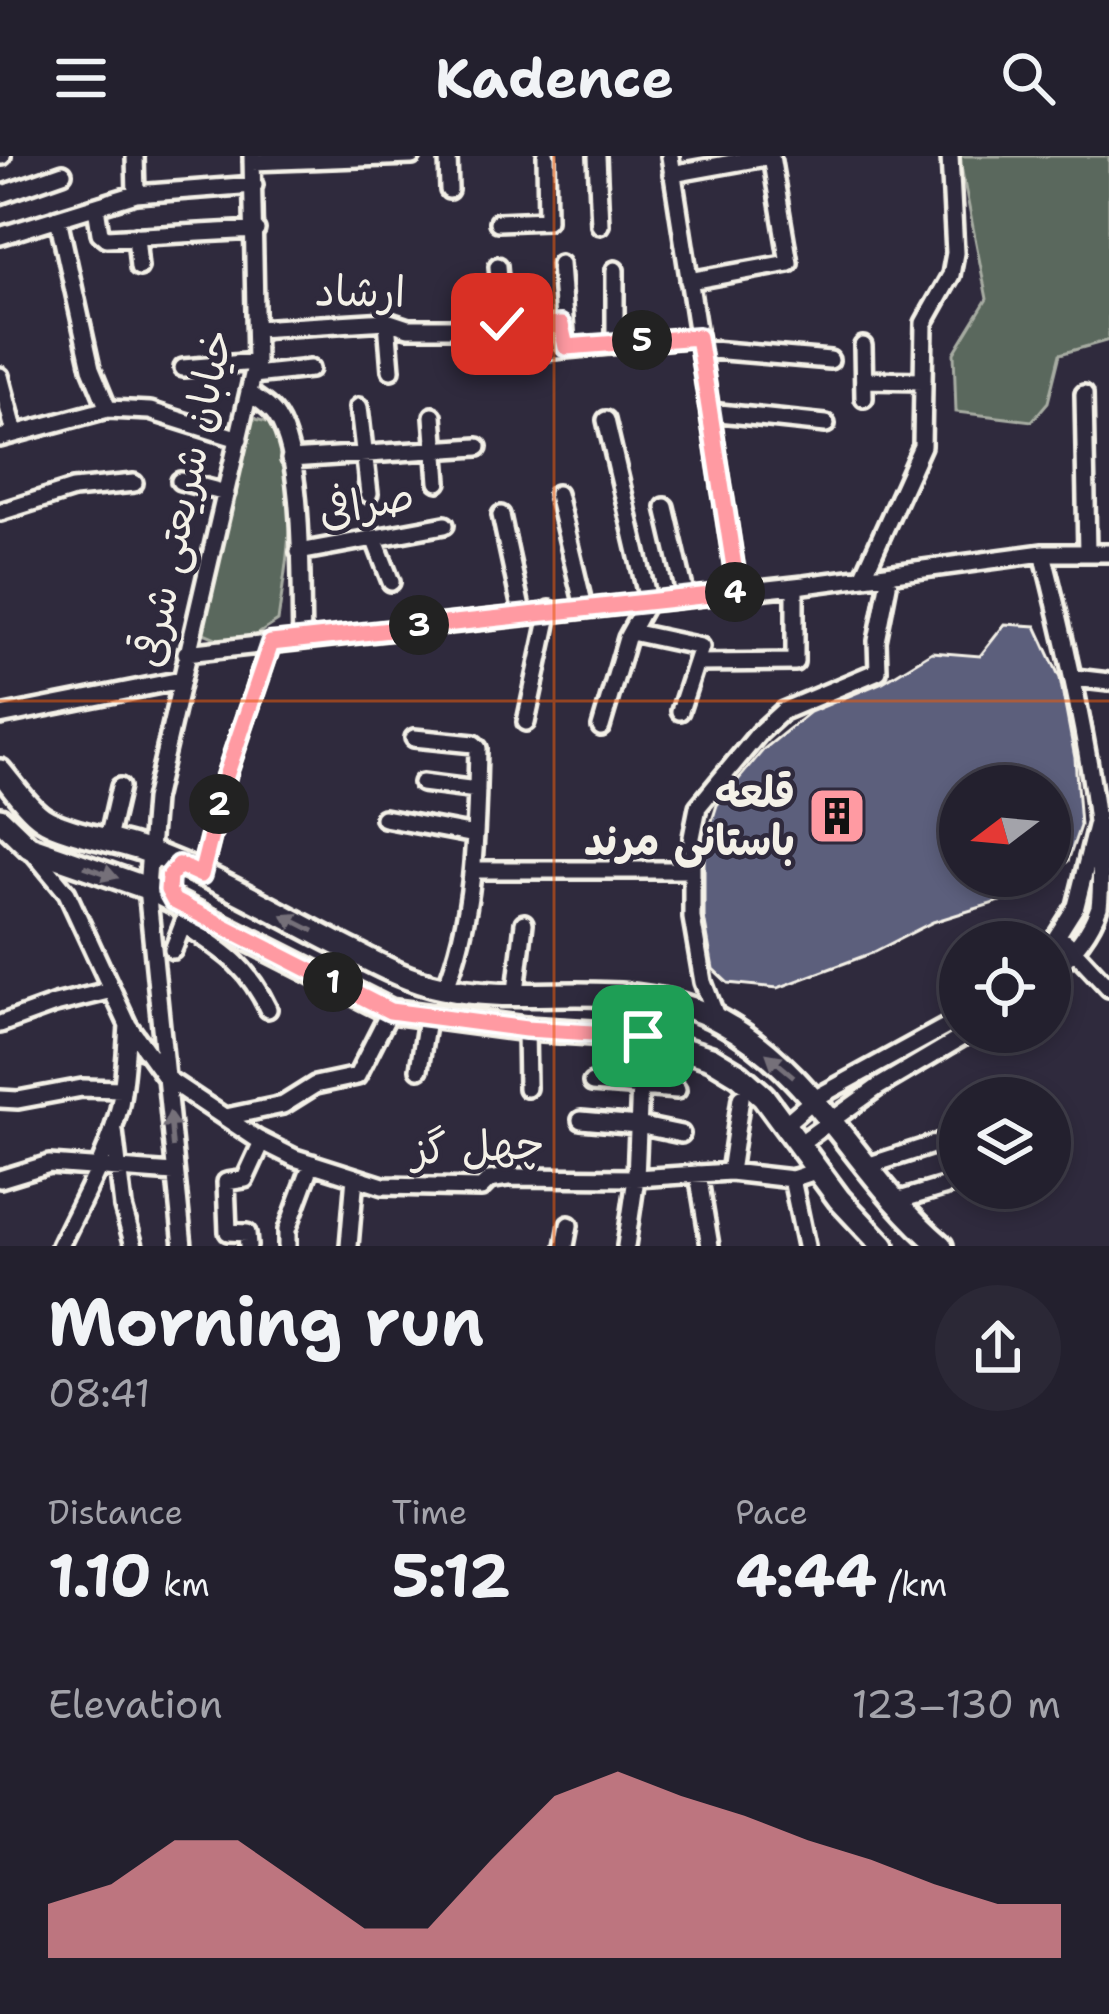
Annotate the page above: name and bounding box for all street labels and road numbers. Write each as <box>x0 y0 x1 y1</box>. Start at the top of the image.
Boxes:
street label: ارشاد <box>314 262 406 320</box>
street label: خیابان شریعتی شرقی <box>119 324 245 672</box>
street label: صرافی <box>313 466 419 540</box>
street label: چهل گز <box>407 1115 546 1178</box>

